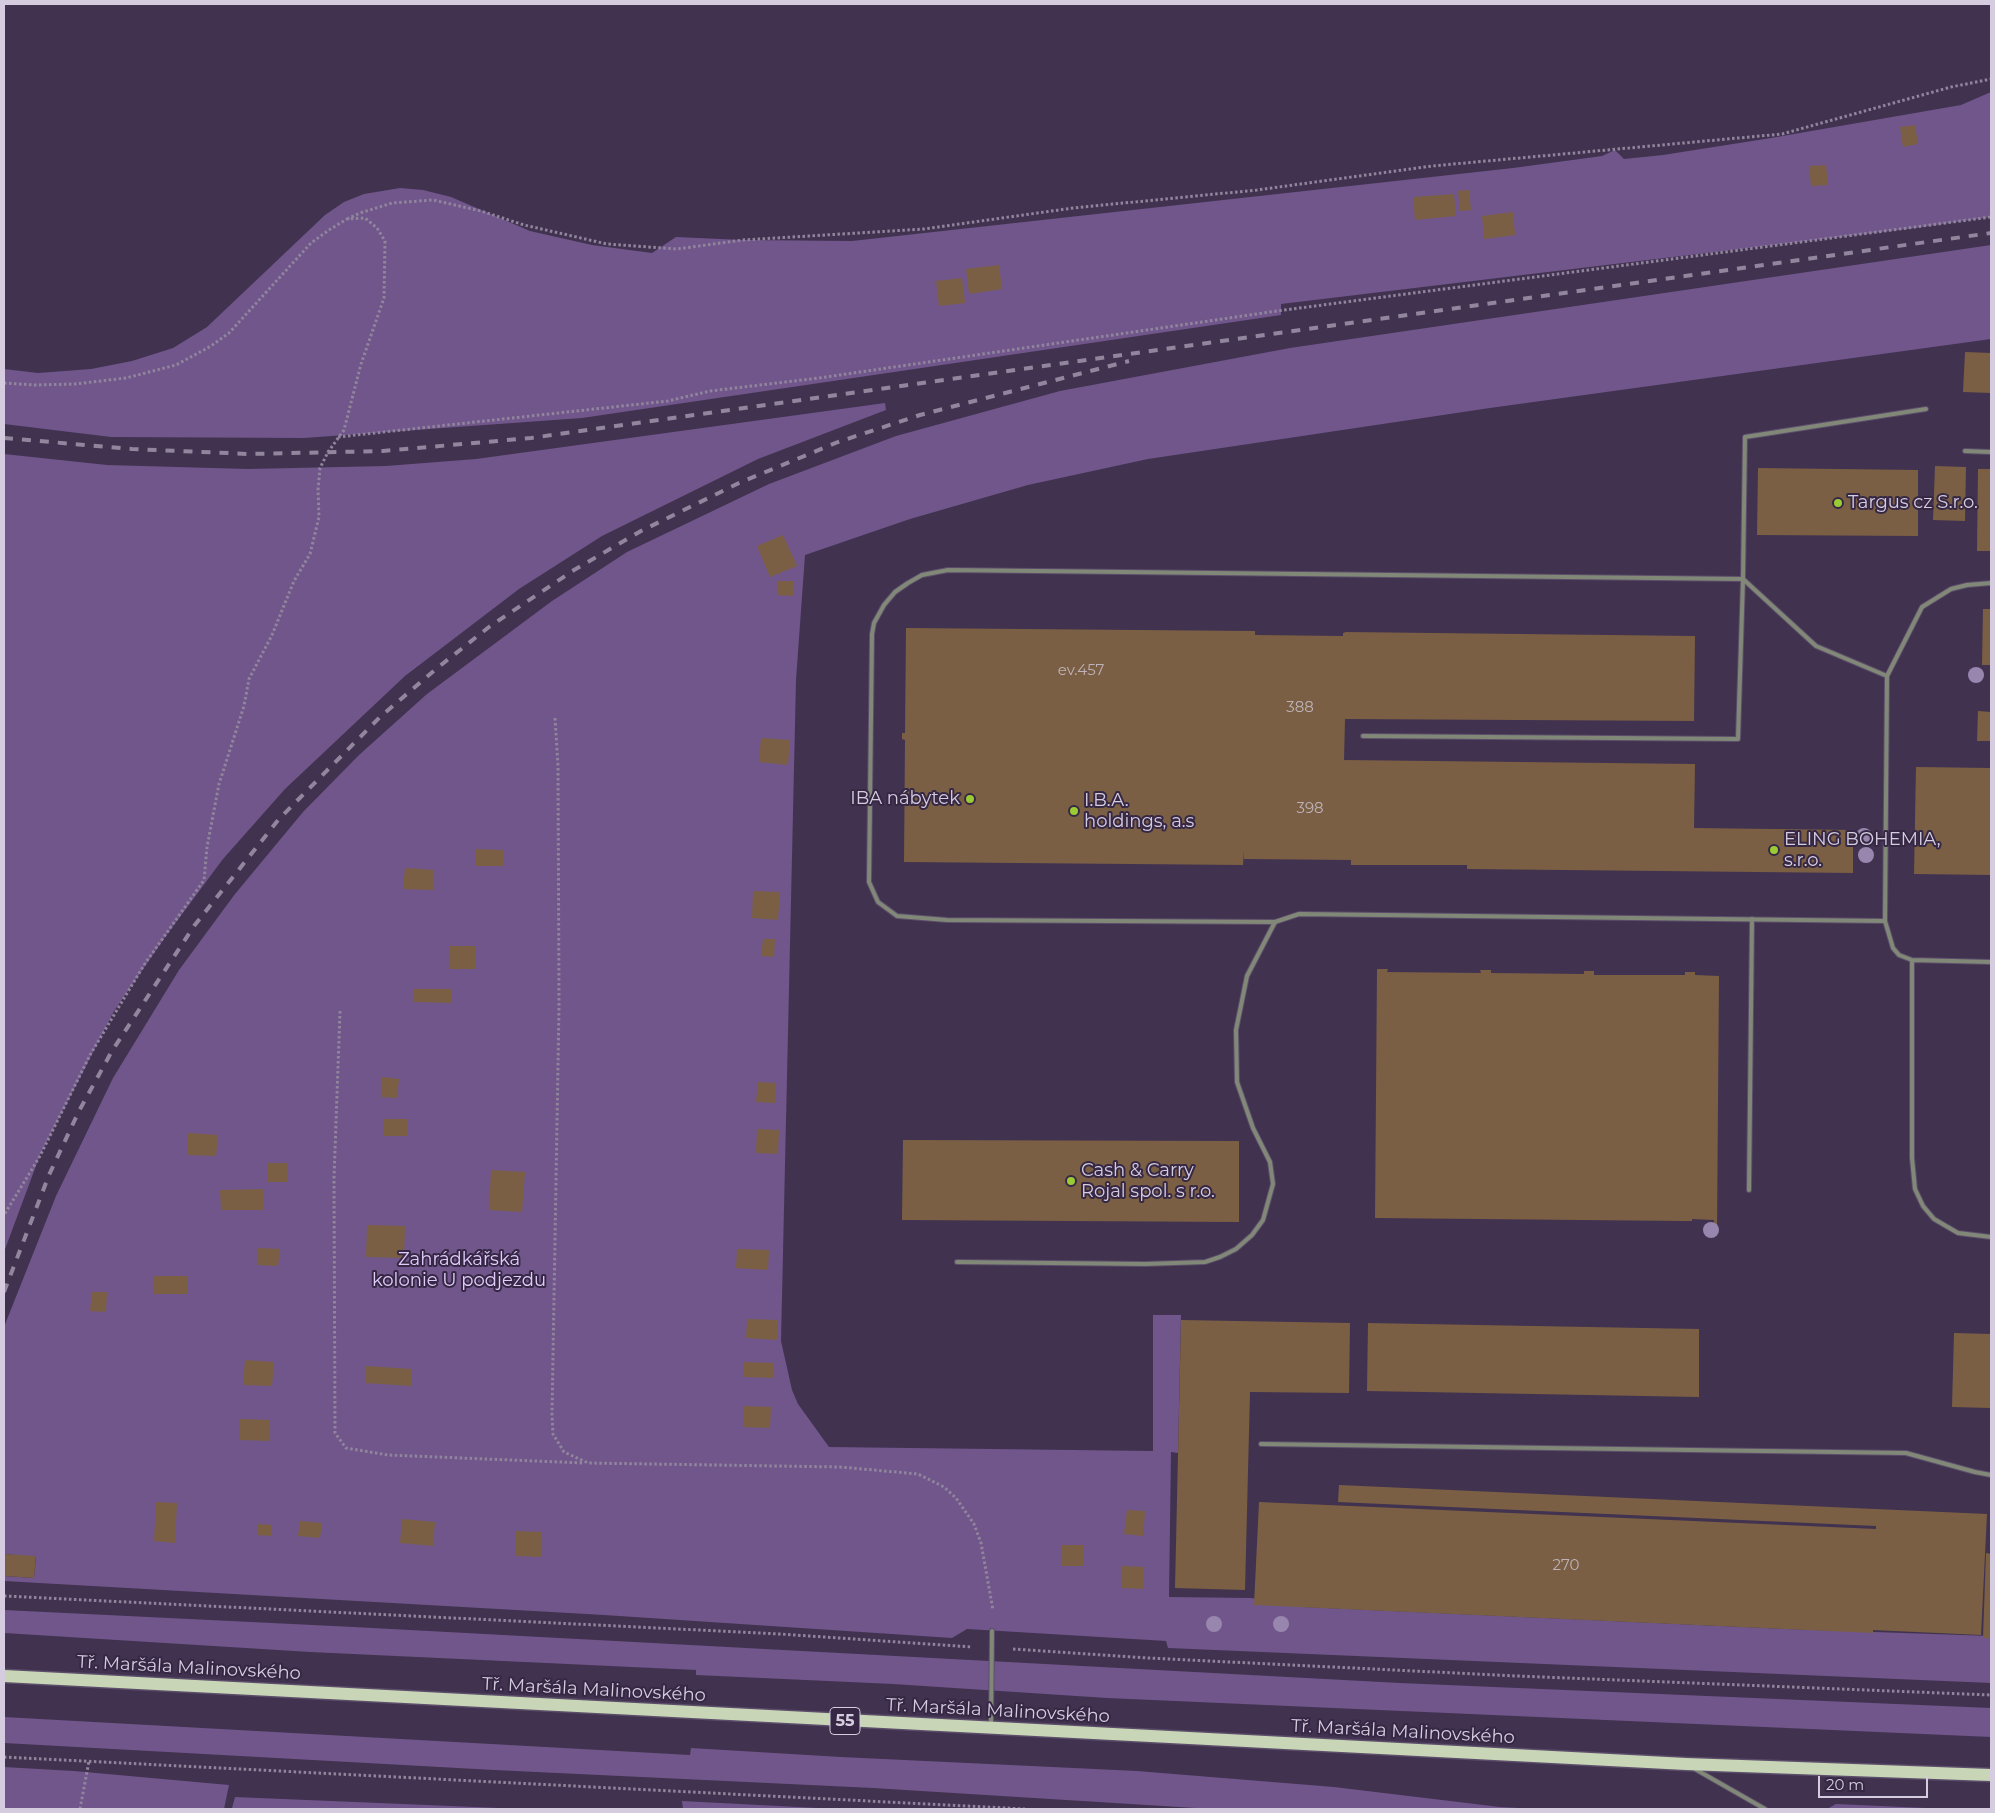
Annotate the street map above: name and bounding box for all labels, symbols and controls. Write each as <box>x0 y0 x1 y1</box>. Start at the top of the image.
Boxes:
place label: Targus cz S.r.o. <box>1848 492 1978 514</box>
marker: Targus cz S.r.o. <box>1832 497 1844 509</box>
house number: ev.457 <box>1058 662 1104 680</box>
house number: 388 <box>1286 699 1314 717</box>
place label: IBA nábytek <box>850 788 960 810</box>
place label: I.B.A. holdings, a.s <box>1084 790 1194 832</box>
marker: IBA nábytek <box>964 793 976 805</box>
house number: 398 <box>1296 800 1324 818</box>
marker: I.B.A. holdings, a.s <box>1068 805 1080 817</box>
place label: ELING BOHEMIA, s.r.o. <box>1784 829 1941 872</box>
marker: ELING BOHEMIA, s.r.o. <box>1768 844 1780 856</box>
place label: Cash & Carry Rojal spol. s r.o. <box>1081 1160 1215 1202</box>
marker: Cash & Carry Rojal spol. s r.o. <box>1065 1175 1077 1187</box>
park label: Zahrádkářská kolonie U podjezdu <box>372 1249 546 1292</box>
house number: 270 <box>1553 1557 1579 1575</box>
street label: Tř. Maršála Malinovského <box>77 1651 301 1685</box>
street label: Tř. Maršála Malinovského <box>482 1673 706 1707</box>
street label: Tř. Maršála Malinovského <box>886 1694 1110 1728</box>
road number: 55 <box>830 1708 860 1734</box>
street label: Tř. Maršála Malinovského <box>1291 1715 1515 1749</box>
scale bar <box>1820 1766 1930 1798</box>
text: 20 m <box>1826 1775 1864 1794</box>

